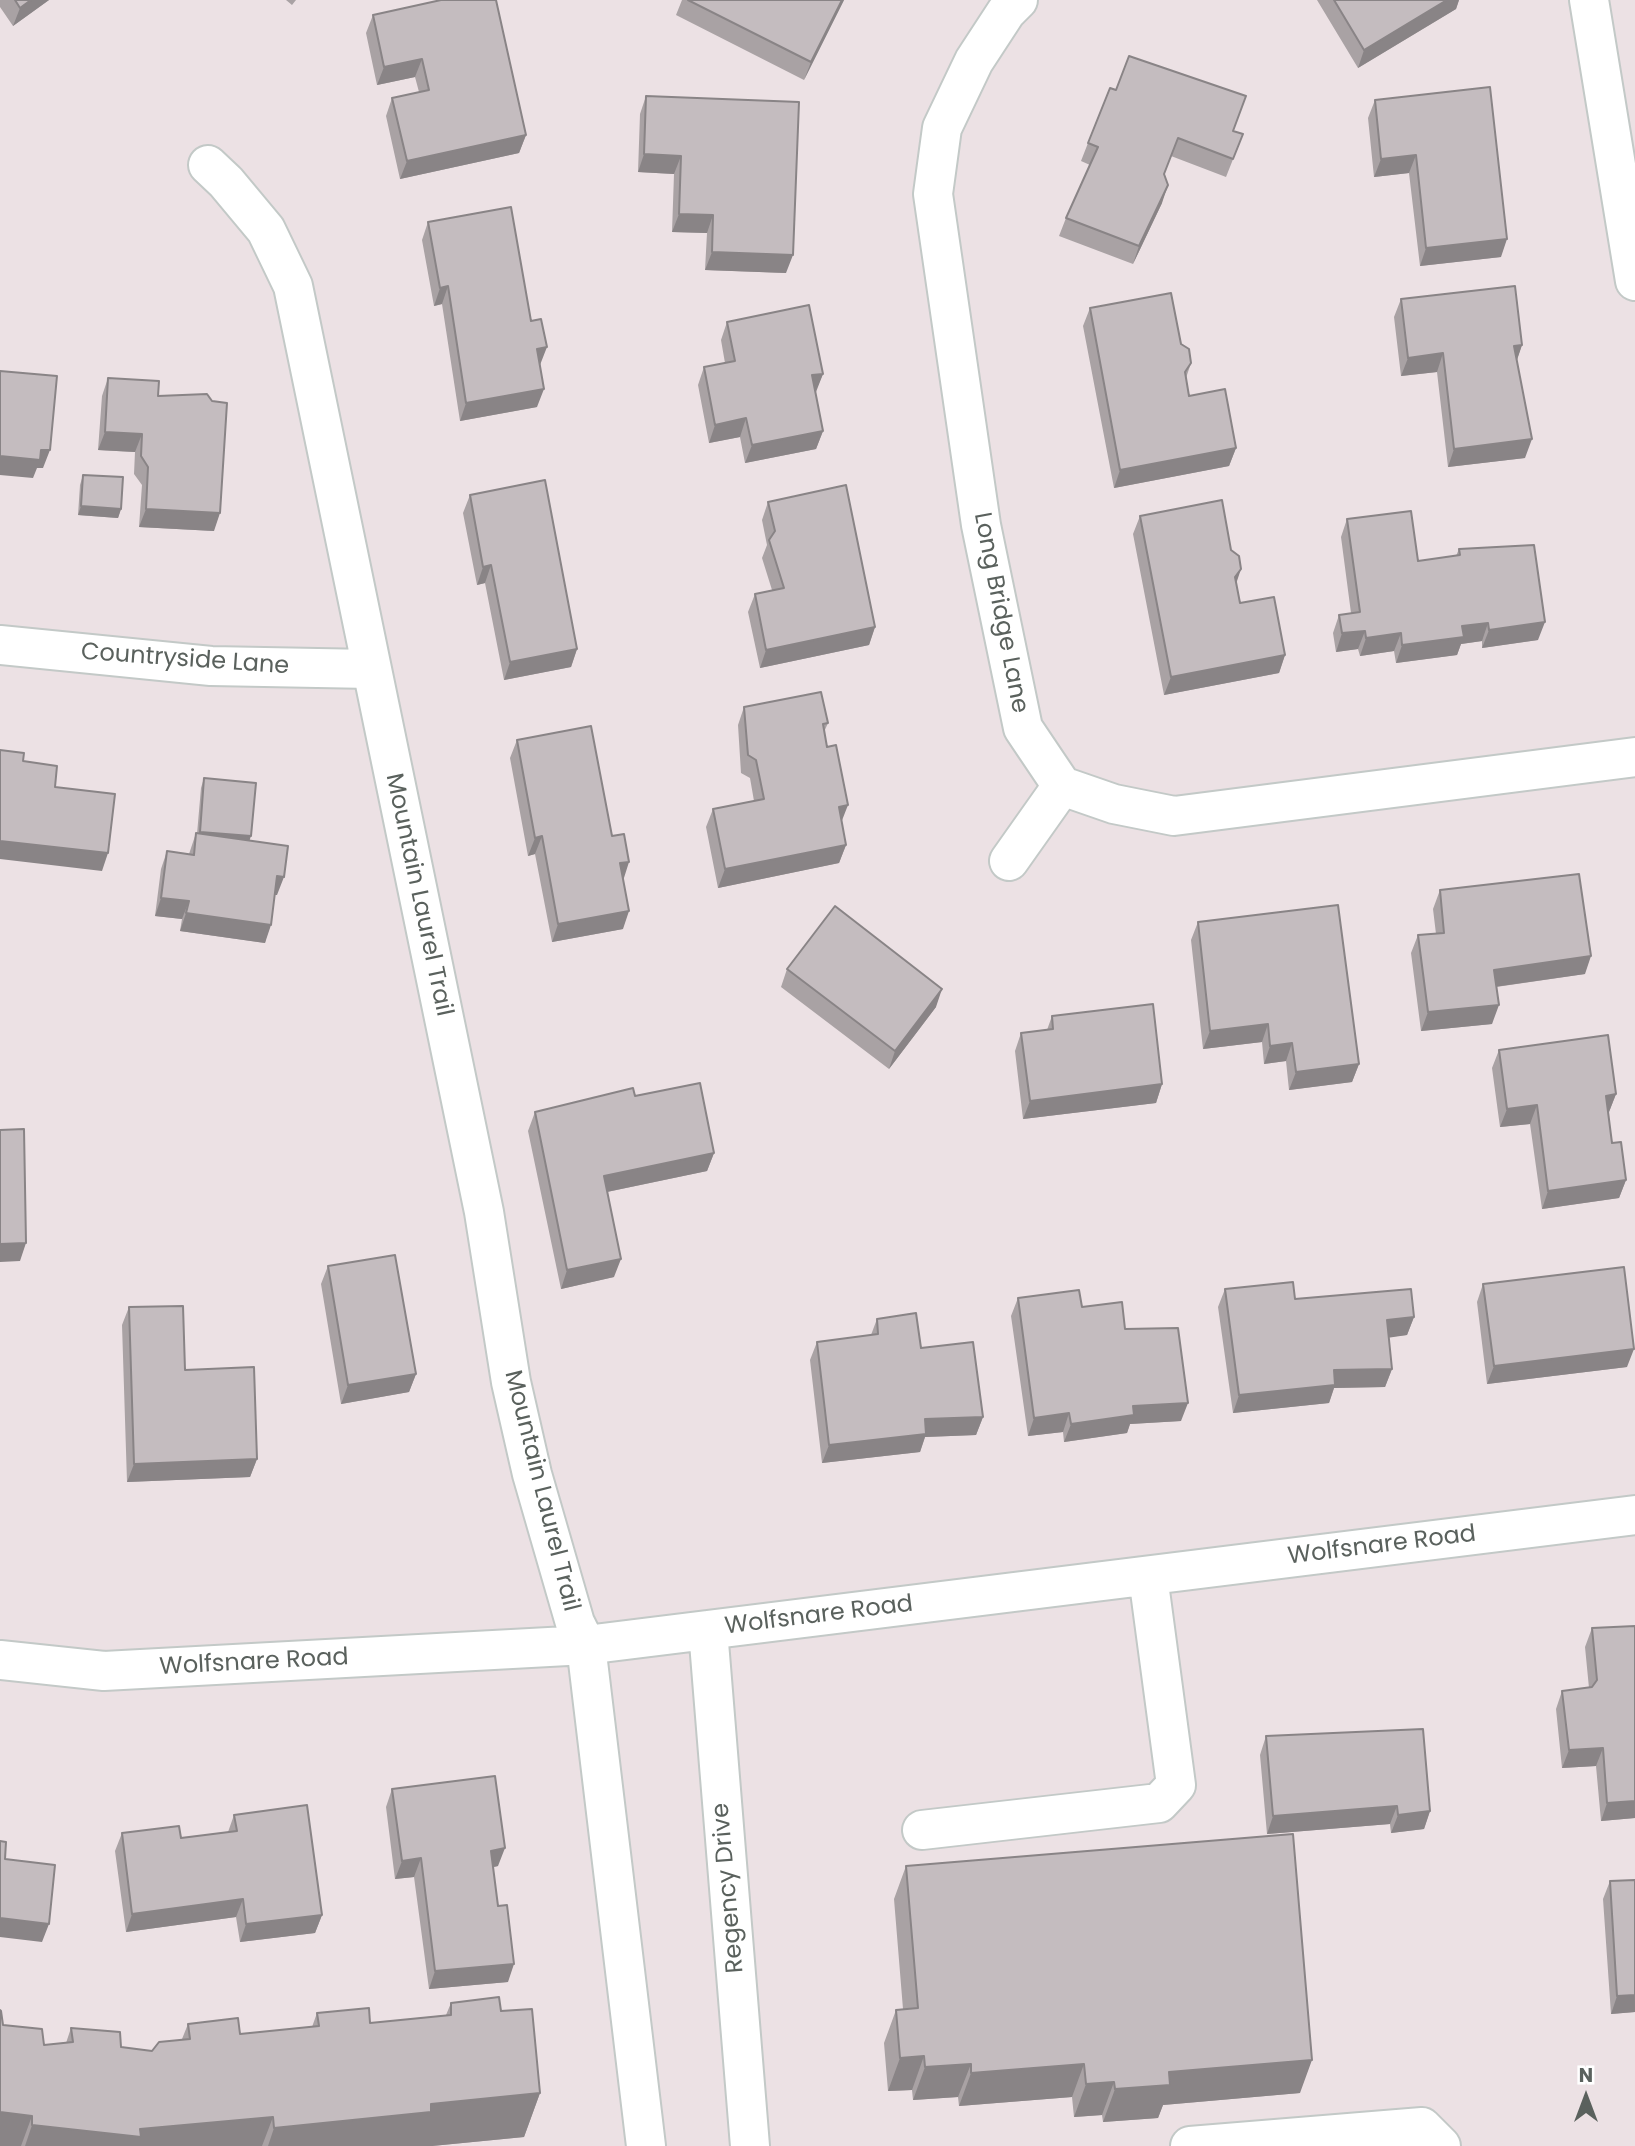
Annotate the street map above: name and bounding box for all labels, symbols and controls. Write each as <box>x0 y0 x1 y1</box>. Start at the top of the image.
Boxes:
street label: Long Bridge Lane <box>966 510 1034 716</box>
street label: Countryside Lane <box>80 638 290 682</box>
street label: Mountain Laurel Trail <box>378 771 458 1019</box>
street label: Mountain Laurel Trail <box>497 1367 585 1615</box>
street label: Wolfsnare Road <box>1286 1520 1478 1572</box>
street label: Wolfsnare Road <box>723 1590 915 1642</box>
street label: Wolfsnare Road <box>159 1644 349 1682</box>
street label: Regency Drive <box>707 1802 751 1974</box>
north arrow <box>1551 2062 1621 2132</box>
text: N <box>1579 2062 1593 2089</box>

